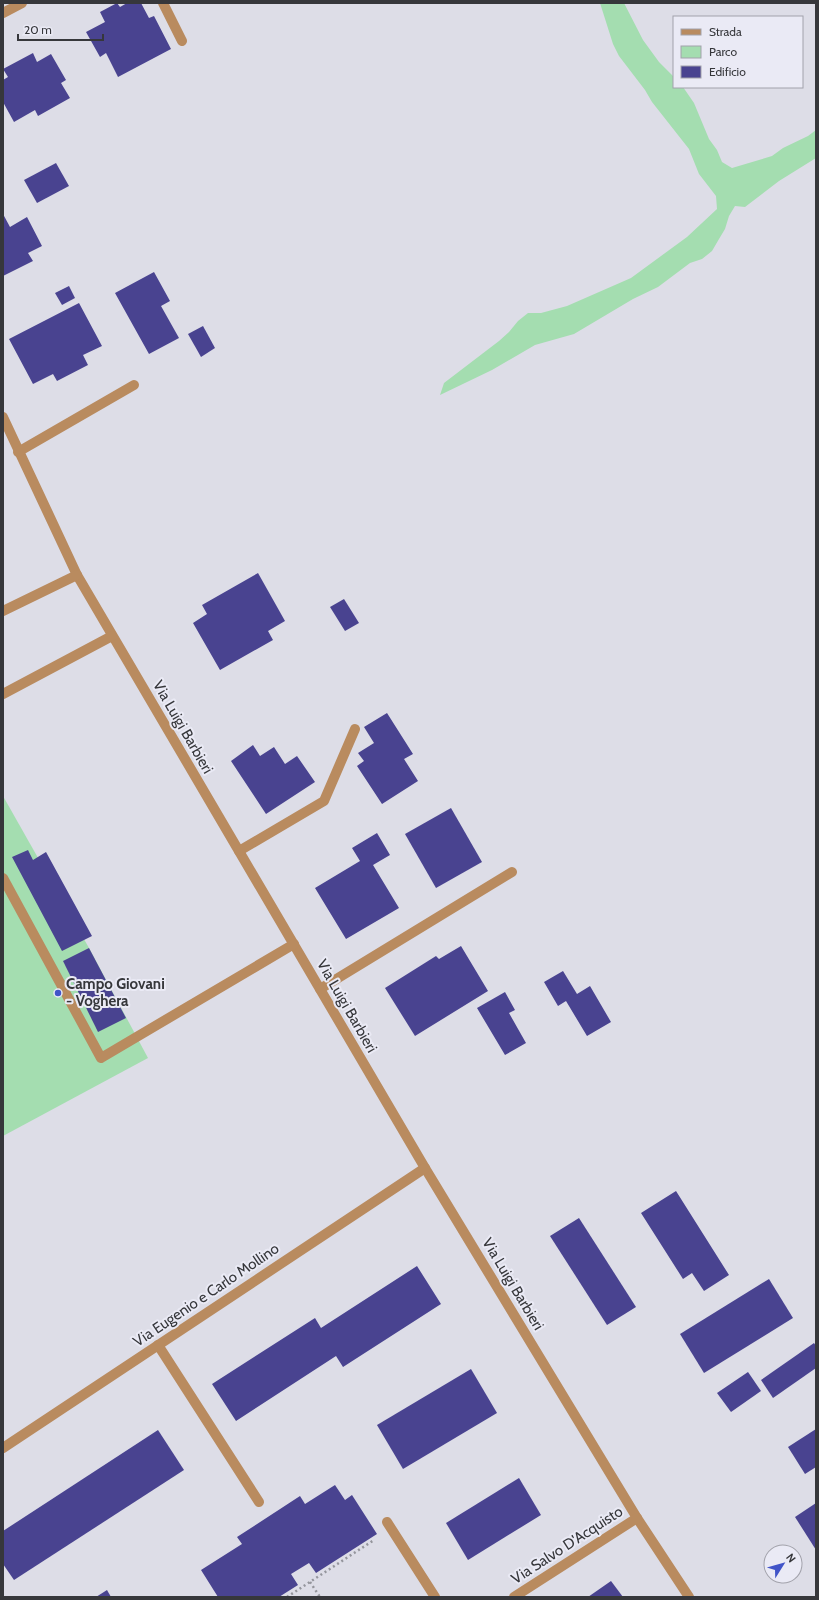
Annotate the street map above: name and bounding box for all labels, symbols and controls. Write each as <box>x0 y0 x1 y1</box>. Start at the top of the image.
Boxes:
scale bar <box>18 16 103 42</box>
legend <box>673 16 803 88</box>
text: 20 m <box>24 22 52 37</box>
text: Strada <box>709 24 742 39</box>
text: Parco <box>709 44 737 59</box>
text: Edificio <box>709 64 746 79</box>
street label: Via Luigi Barbieri <box>149 677 217 777</box>
street label: Via Luigi Barbieri <box>313 956 381 1056</box>
place label: Campo Giovani - Voghera <box>66 975 165 1010</box>
marker: Campo Giovani - Voghera <box>53 988 63 998</box>
street label: Via Luigi Barbieri <box>478 1235 548 1333</box>
street label: Via Eugenio e Carlo Mollino <box>130 1239 282 1351</box>
street label: Via Salvo D'Acquisto <box>508 1502 626 1588</box>
north arrow <box>763 1544 803 1584</box>
text: N <box>783 1551 799 1565</box>

